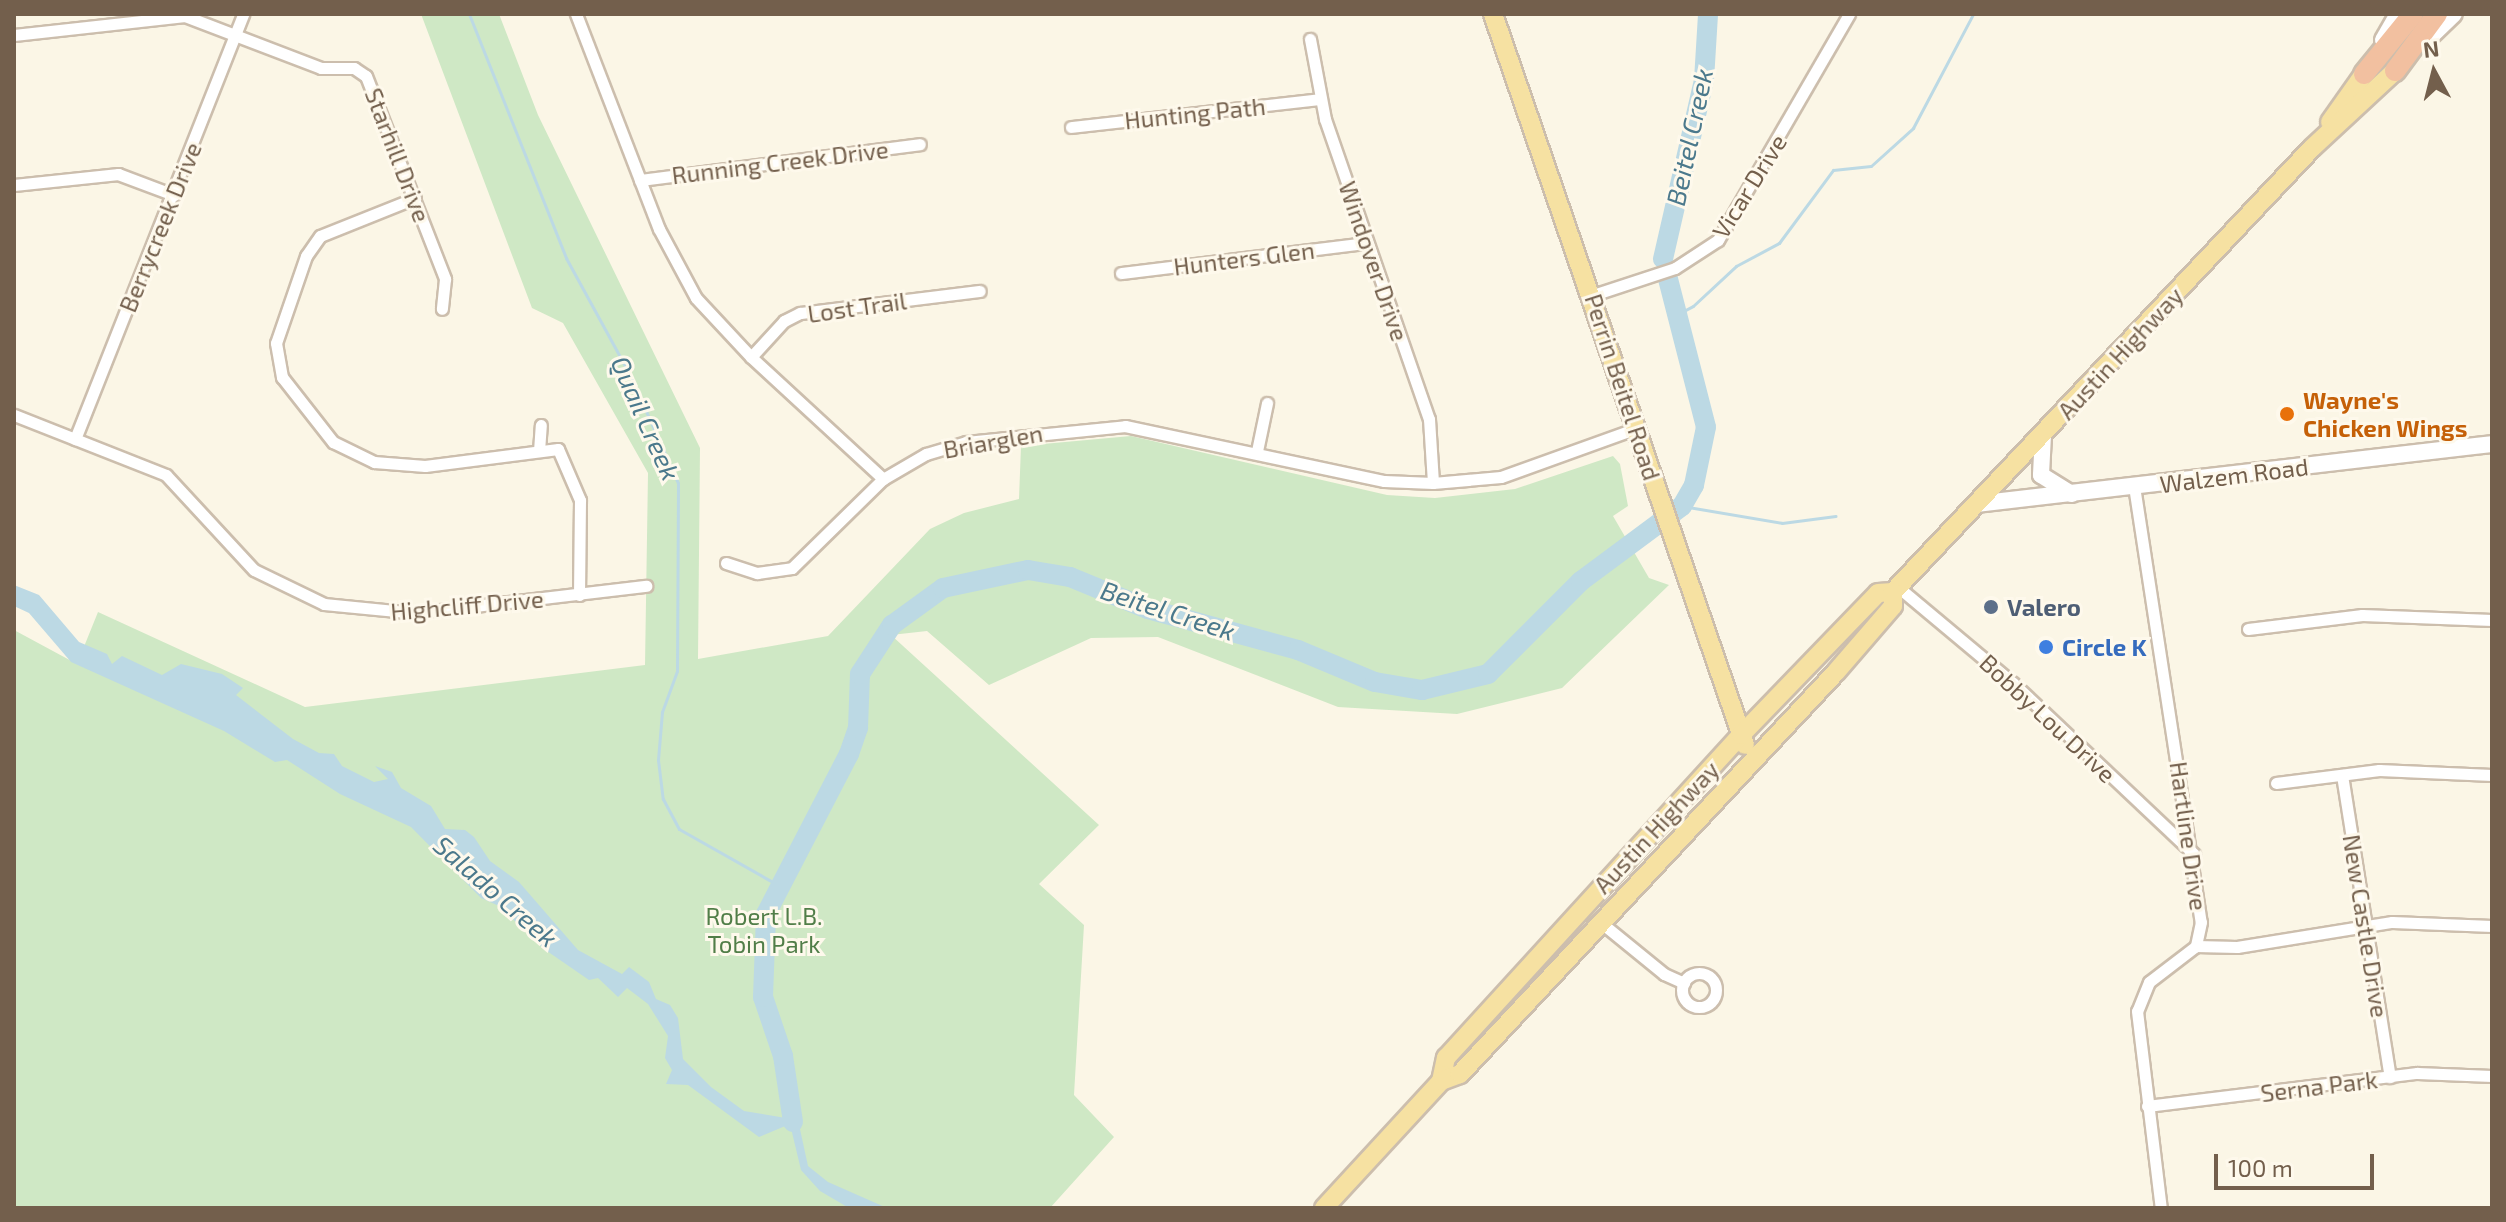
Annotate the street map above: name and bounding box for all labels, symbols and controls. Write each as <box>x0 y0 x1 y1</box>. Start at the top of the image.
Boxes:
north arrow <box>2394 32 2474 112</box>
text: N <box>2422 34 2441 62</box>
water label: Beitel Creek <box>1659 65 1719 209</box>
street label: Starhill Drive <box>359 84 437 226</box>
street label: Hunting Path <box>1123 91 1267 135</box>
street label: Vicar Drive <box>1706 129 1792 243</box>
street label: Running Creek Drive <box>670 134 890 190</box>
street label: Berrycreek Drive <box>113 138 207 316</box>
street label: Windover Drive <box>1333 177 1415 345</box>
street label: Hunters Glen <box>1172 235 1316 281</box>
street label: Austin Highway <box>2051 281 2189 425</box>
street label: Lost Trail <box>805 286 909 328</box>
street label: Perrin Beitel Road <box>1579 290 1667 484</box>
water label: Quail Creek <box>605 351 687 485</box>
place label: Wayne's Chicken Wings <box>2303 386 2468 442</box>
marker: Wayne's Chicken Wings <box>2278 405 2296 423</box>
street label: Briarglen <box>941 418 1045 464</box>
street label: Walzem Road <box>2158 452 2310 498</box>
water label: Beitel Creek <box>1097 574 1239 646</box>
street label: Highcliff Drive <box>389 584 545 626</box>
place label: Valero <box>2007 593 2081 621</box>
marker: Valero <box>1982 598 2000 616</box>
place label: Circle K <box>2062 633 2147 661</box>
marker: Circle K <box>2037 638 2055 656</box>
street label: Bobby Lou Drive <box>1974 648 2122 788</box>
street label: Austin Highway <box>1587 755 1725 899</box>
street label: Hartline Drive <box>2164 760 2214 912</box>
water label: Salado Creek <box>428 829 564 953</box>
street label: New Castle Drive <box>2337 832 2395 1020</box>
park label: Robert L.B. Tobin Park <box>705 902 823 958</box>
street label: Serna Park <box>2259 1065 2379 1107</box>
scale bar <box>2218 1138 2378 1188</box>
text: 100 m <box>2228 1153 2293 1182</box>

